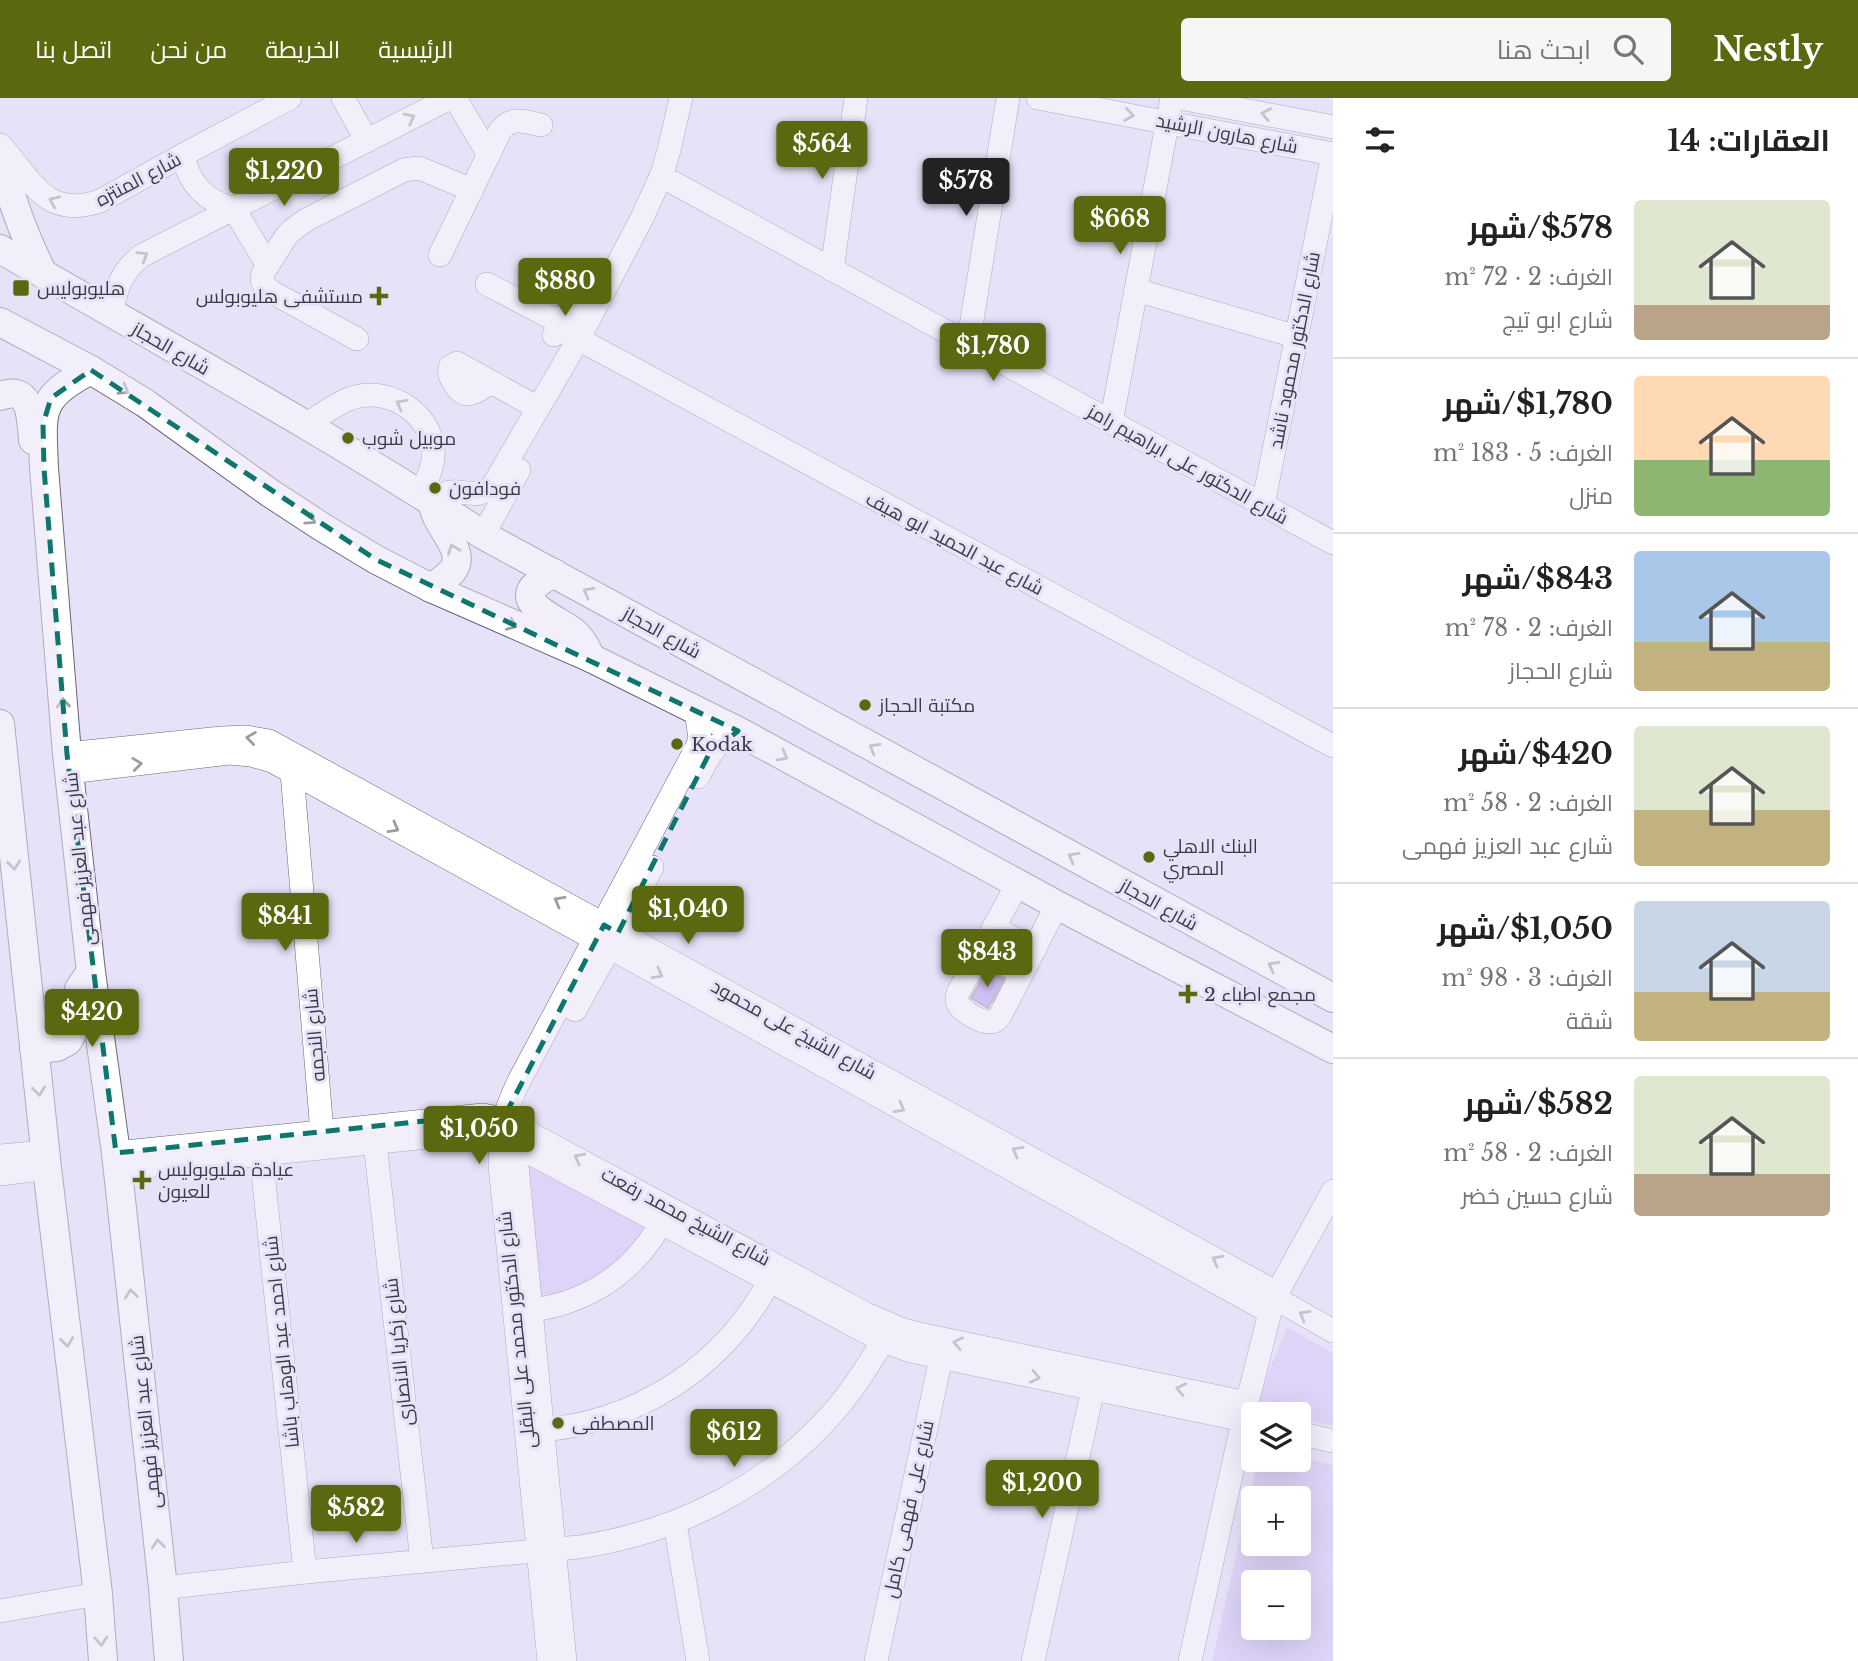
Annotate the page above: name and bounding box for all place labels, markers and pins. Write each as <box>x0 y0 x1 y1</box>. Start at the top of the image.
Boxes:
pin: $564 <box>781 122 863 181</box>
pin: $1,220 <box>227 148 341 208</box>
pin: $578 <box>925 158 1007 218</box>
pin: $668 <box>1079 197 1161 256</box>
pin: $880 <box>524 258 606 318</box>
place label: هليوبوليس <box>37 277 125 300</box>
marker: هليوبوليس <box>11 278 31 298</box>
place label: مستشفى هليوبولس <box>196 285 363 308</box>
marker: مستشفى هليوبولس <box>369 286 389 306</box>
pin: $1,780 <box>936 324 1050 383</box>
place label: موبيل شوب <box>362 427 456 450</box>
marker: موبيل شوب <box>340 430 356 446</box>
place label: فودافون <box>449 477 521 500</box>
marker: فودافون <box>427 480 443 496</box>
place label: مكتبة الحجاز <box>878 694 975 717</box>
marker: مكتبة الحجاز <box>857 697 873 713</box>
place label: Kodak <box>691 733 753 756</box>
marker: Kodak <box>669 736 685 752</box>
place label: البنك الاهلي المصري <box>1163 835 1258 883</box>
marker: البنك الاهلي المصري <box>1141 849 1157 865</box>
pin: $1,040 <box>631 886 745 946</box>
pin: $841 <box>244 894 326 953</box>
pin: $843 <box>946 930 1028 989</box>
place label: مجمع اطباء 2 <box>1204 983 1316 1008</box>
marker: مجمع اطباء 2 <box>1178 984 1198 1004</box>
pin: $420 <box>51 990 133 1049</box>
pin: $1,050 <box>422 1107 536 1166</box>
place label: عيادة هليوبوليس للعيون <box>158 1158 294 1203</box>
marker: عيادة هليوبوليس للعيون <box>132 1170 152 1190</box>
pin: $612 <box>693 1410 775 1469</box>
place label: المصطفى <box>572 1412 655 1435</box>
marker: المصطفى <box>550 1415 566 1431</box>
pin: $1,200 <box>985 1460 1099 1520</box>
pin: $582 <box>315 1486 397 1545</box>

